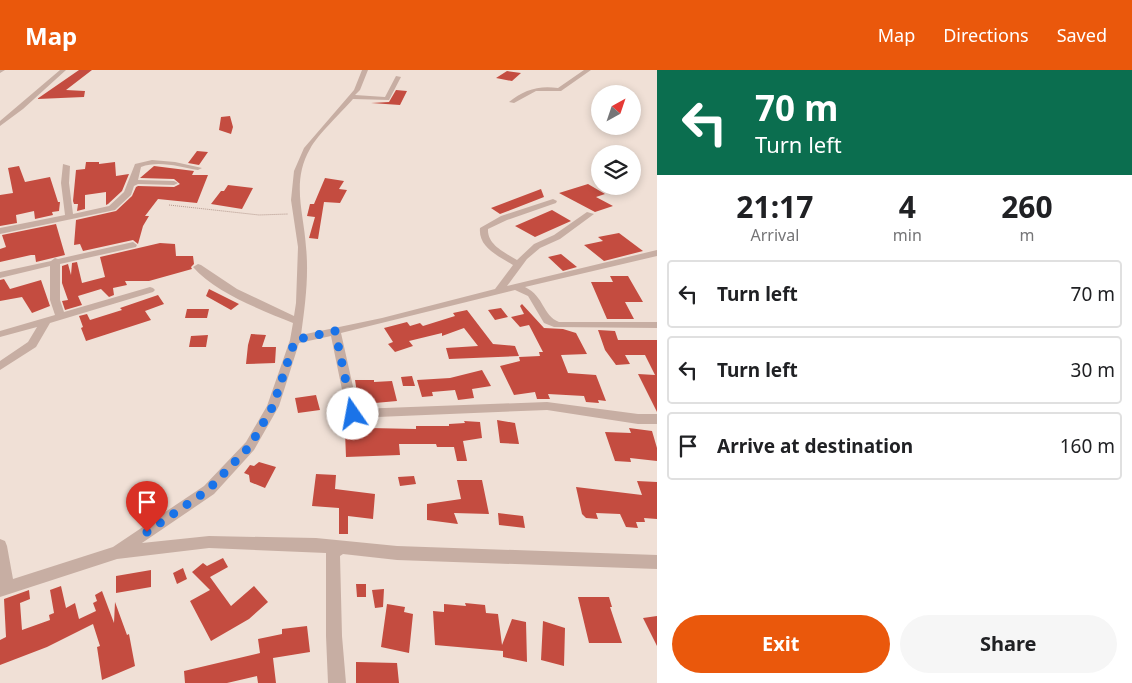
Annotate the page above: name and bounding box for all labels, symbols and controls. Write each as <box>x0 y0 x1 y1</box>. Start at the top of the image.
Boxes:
text: Map <box>25 19 77 52</box>
text: Map <box>878 23 915 47</box>
text: Directions <box>943 23 1029 47</box>
text: Saved <box>1057 23 1107 47</box>
text: 70 m <box>755 84 838 131</box>
north arrow <box>591 85 641 135</box>
map controls <box>591 85 641 195</box>
icon: left <box>672 90 737 155</box>
text: Turn left <box>755 129 842 159</box>
button: layers <box>591 145 641 195</box>
text: 21:17 <box>736 186 813 227</box>
text: 4 <box>899 186 916 227</box>
text: 260 <box>1001 186 1053 227</box>
text: Arrival <box>750 224 799 246</box>
text: min <box>893 224 922 246</box>
text: m <box>1019 224 1034 246</box>
icon: left <box>674 280 702 308</box>
text: Turn left <box>717 281 798 307</box>
text: 70 m <box>1071 281 1115 307</box>
icon: left <box>674 356 702 384</box>
text: Turn left <box>717 357 798 383</box>
text: 30 m <box>1071 357 1115 383</box>
position arrow <box>326 387 378 439</box>
icon: arrive <box>674 432 702 460</box>
text: Arrive at destination <box>717 433 913 459</box>
text: 160 m <box>1060 433 1115 459</box>
pin <box>126 481 168 532</box>
icon: arrive <box>133 488 161 516</box>
button: Exit <box>672 615 890 673</box>
button: Share <box>900 615 1117 673</box>

